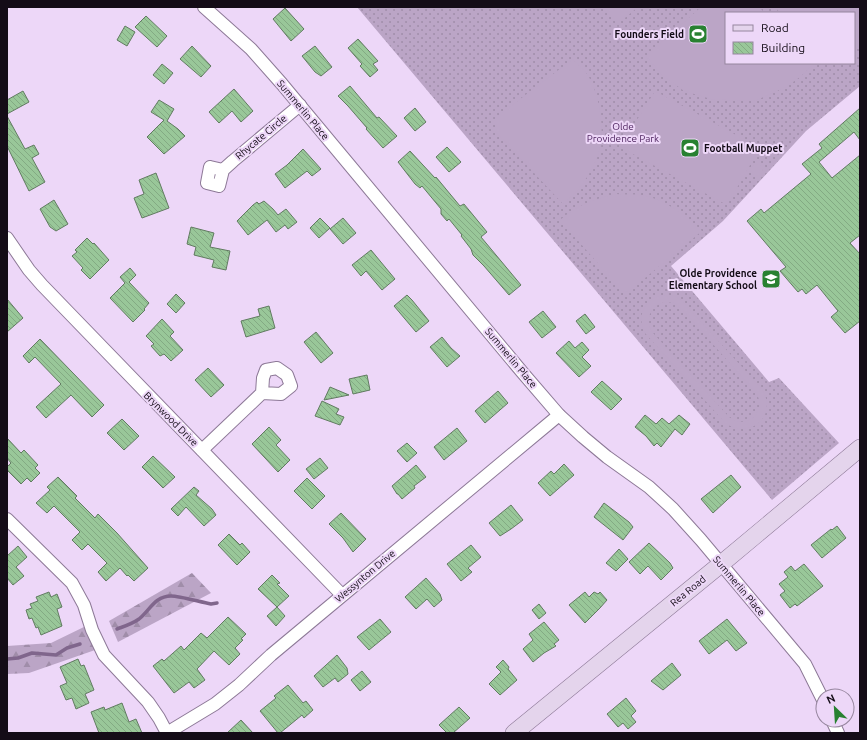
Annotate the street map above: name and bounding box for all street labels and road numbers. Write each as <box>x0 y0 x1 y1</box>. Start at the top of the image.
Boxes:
street label: Summerlin Place <box>275 78 331 142</box>
street label: Rhycate Circle <box>233 112 289 162</box>
street label: Summerlin Place <box>483 326 539 390</box>
street label: Brynwood Drive <box>142 390 200 448</box>
street label: Wessynton Drive <box>333 548 397 604</box>
street label: Summerlin Place <box>711 554 767 618</box>
street label: Rea Road <box>668 573 708 609</box>

